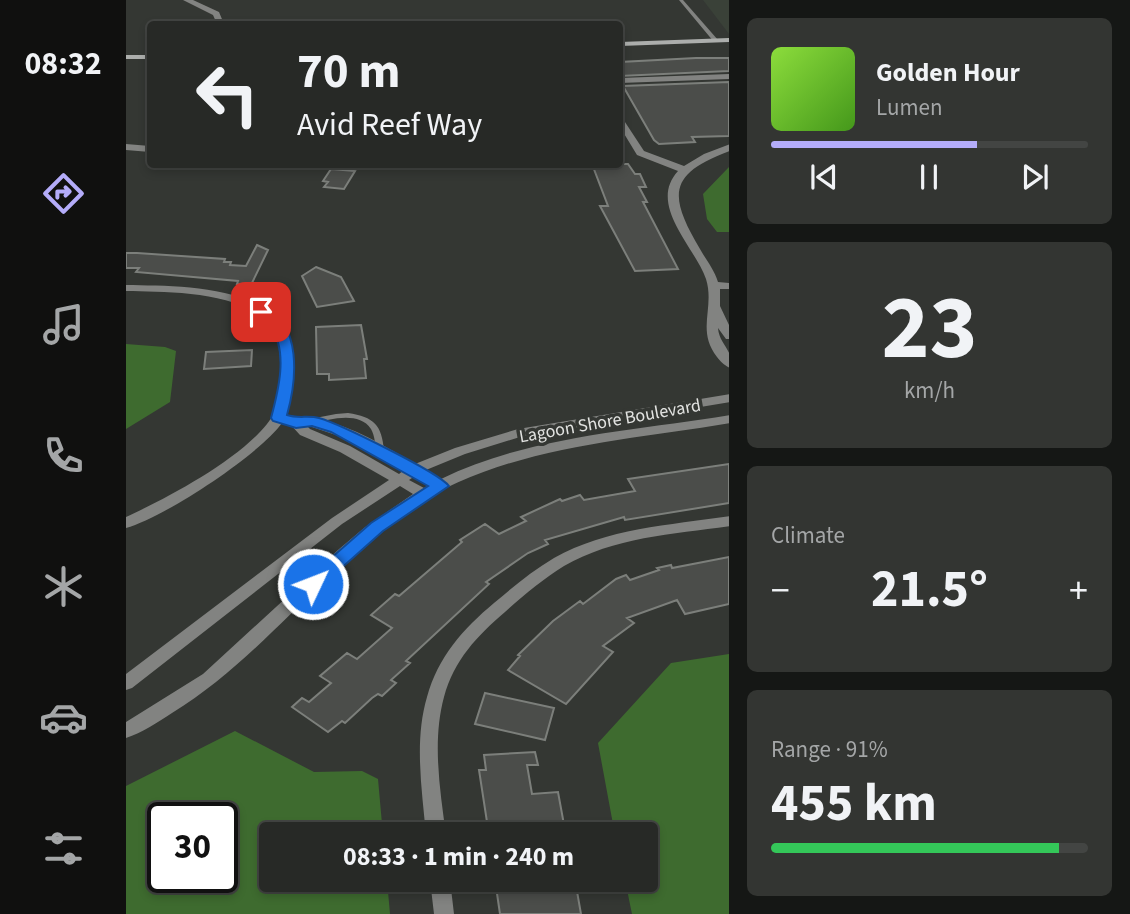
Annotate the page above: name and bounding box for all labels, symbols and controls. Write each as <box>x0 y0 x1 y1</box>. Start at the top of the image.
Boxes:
text: 70 m <box>297 37 401 107</box>
text: 08:32 <box>24 41 102 87</box>
icon: left <box>182 49 273 140</box>
text: Golden Hour <box>876 54 1020 91</box>
text: Lumen <box>876 91 943 124</box>
text: Avid Reef Way <box>297 102 482 148</box>
icon: previous <box>805 158 843 196</box>
icon: pause <box>910 158 948 196</box>
icon: next <box>1016 158 1054 196</box>
icon: directions <box>39 169 88 218</box>
text: 23 <box>881 264 978 393</box>
pin <box>231 282 291 342</box>
icon: arrive <box>242 293 280 331</box>
icon: music <box>39 300 88 349</box>
text: km/h <box>904 374 955 407</box>
street label: Lagoon Shore Boulevard <box>517 393 703 449</box>
icon: phone <box>39 431 88 480</box>
text: Climate <box>771 519 845 552</box>
position arrow <box>276 547 350 621</box>
text: 21.5° <box>871 553 988 627</box>
icon: climate <box>39 562 88 611</box>
text: − <box>771 564 790 618</box>
text: + <box>1069 564 1088 618</box>
icon: car <box>39 693 88 742</box>
text: Range · 91% <box>771 733 888 766</box>
text: 455 km <box>771 767 937 841</box>
speed limit sign: 30 <box>147 802 238 893</box>
icon: filters <box>39 824 88 873</box>
text: 08:33 · 1 min · 240 m <box>343 838 574 875</box>

